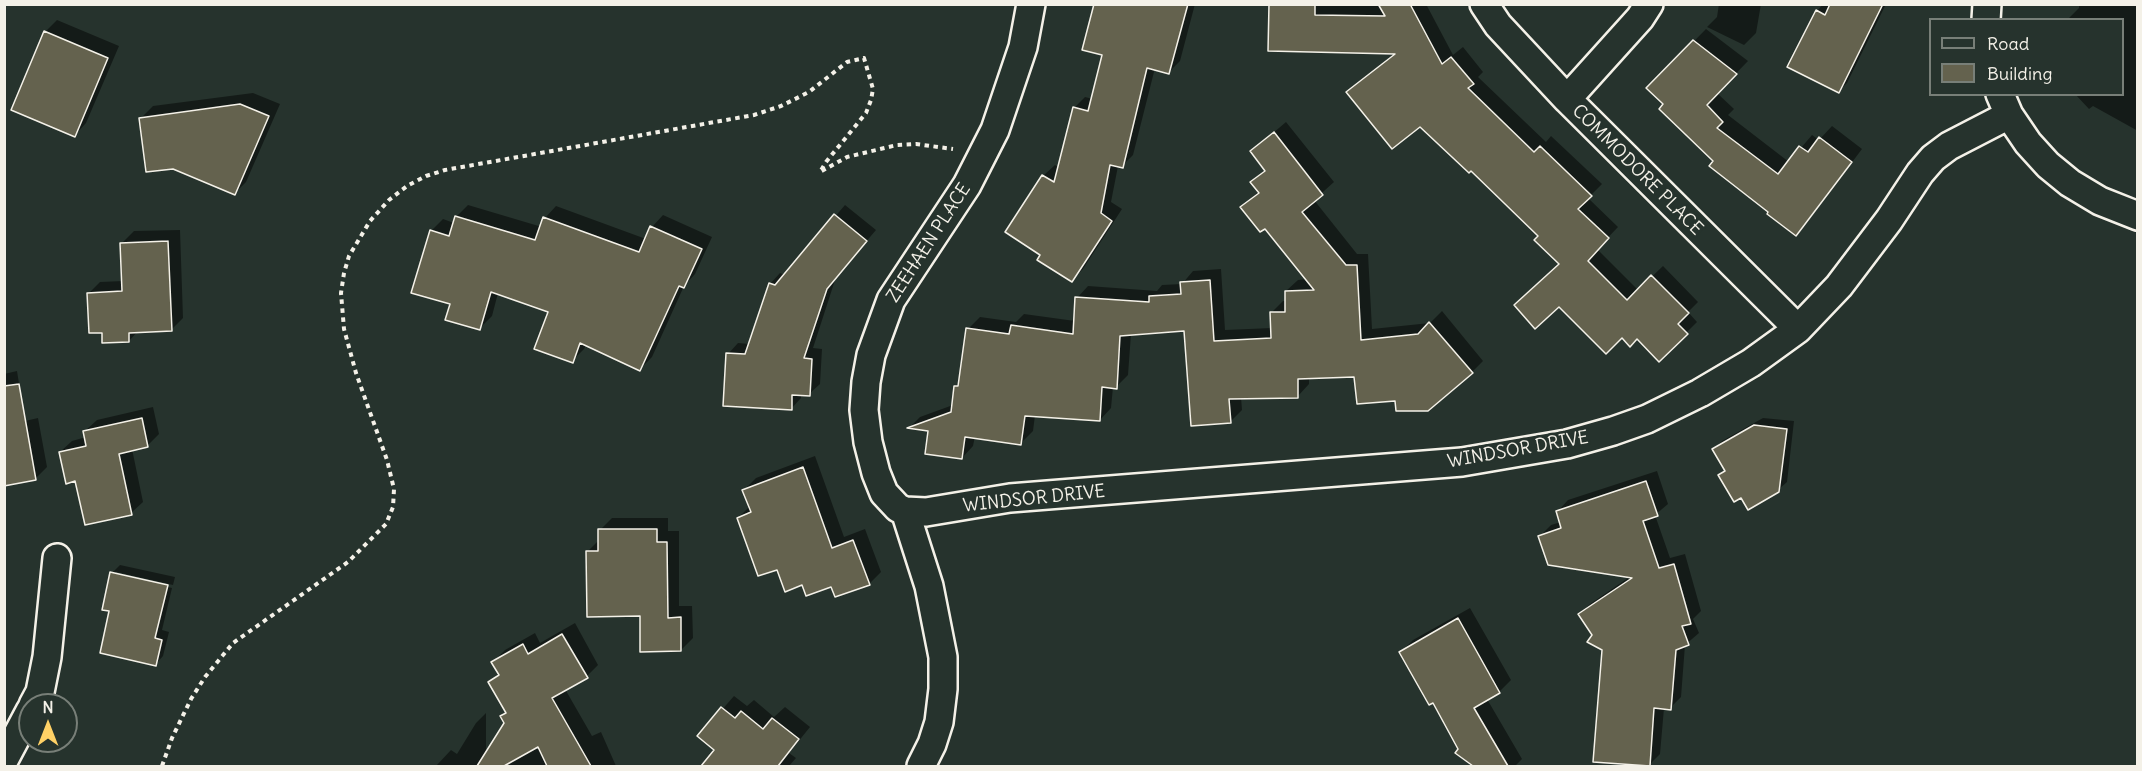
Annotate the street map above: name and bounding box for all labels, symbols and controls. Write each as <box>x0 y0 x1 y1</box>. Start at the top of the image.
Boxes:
legend <box>1929 18 2124 96</box>
text: Road <box>1987 32 2029 55</box>
text: Building <box>1987 62 2052 85</box>
street label: COMMODORE PLACE <box>1567 100 1707 240</box>
street label: ZEEHAEN PLACE <box>883 180 975 306</box>
street label: WINDSOR DRIVE <box>1446 427 1590 473</box>
street label: WINDSOR DRIVE <box>962 481 1106 517</box>
north arrow <box>18 693 78 753</box>
text: N <box>42 697 54 717</box>

